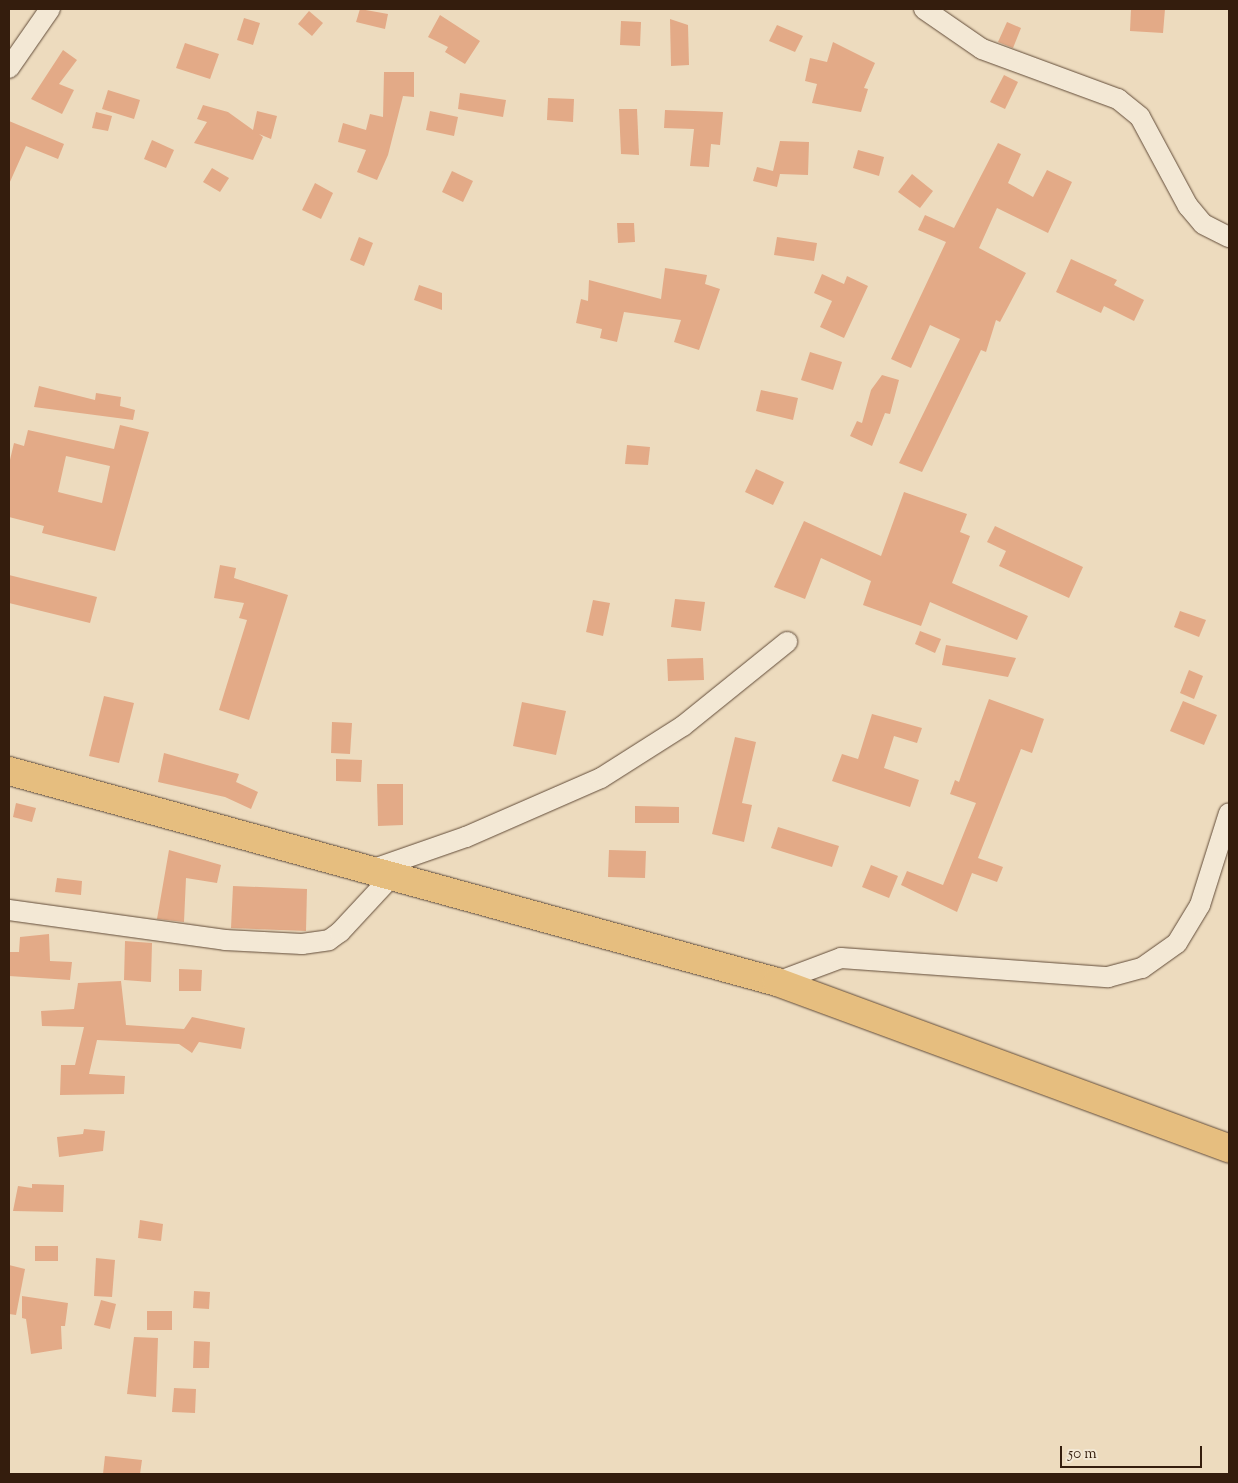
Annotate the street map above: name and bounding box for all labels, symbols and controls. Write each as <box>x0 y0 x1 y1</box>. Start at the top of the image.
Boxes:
scale bar <box>1063 1436 1206 1468</box>
text: 50 m <box>1068 1444 1097 1465</box>

